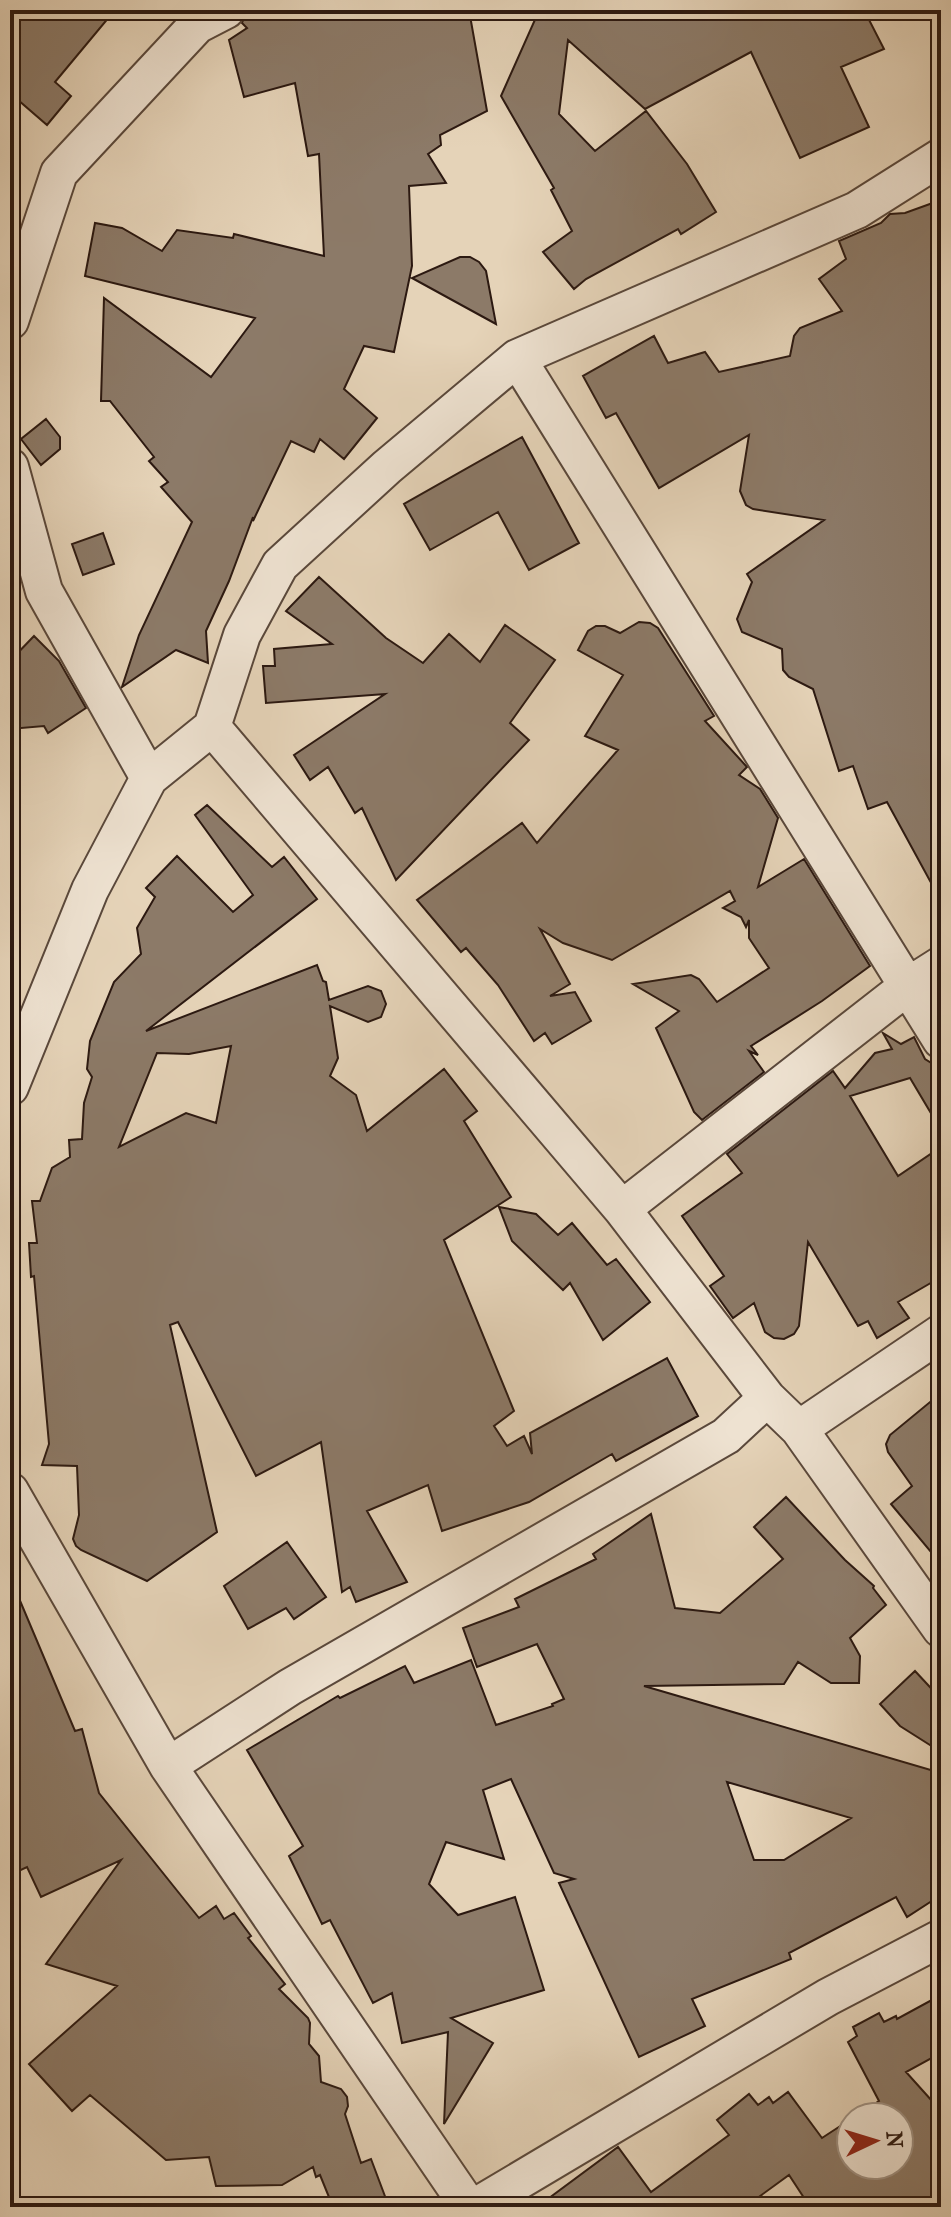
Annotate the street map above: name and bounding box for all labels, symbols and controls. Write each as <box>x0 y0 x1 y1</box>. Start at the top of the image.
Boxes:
north arrow <box>835 2101 915 2181</box>
text: N <box>880 2130 908 2149</box>

